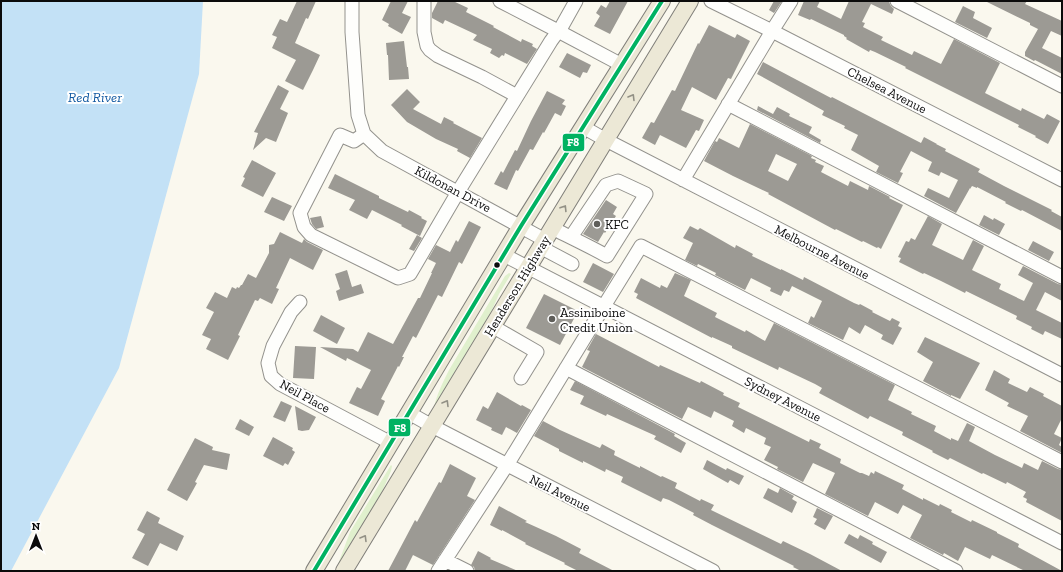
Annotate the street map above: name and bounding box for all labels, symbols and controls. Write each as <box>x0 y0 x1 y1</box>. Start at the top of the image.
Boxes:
street label: Chelsea Avenue <box>845 64 929 116</box>
water label: Red River <box>68 89 122 106</box>
one-way arrow <box>627 94 635 101</box>
line badge: F8 <box>562 133 585 152</box>
text: F8 <box>567 136 579 149</box>
street label: Kildonan Drive <box>412 163 494 215</box>
one-way arrow <box>560 205 567 212</box>
place label: KFC <box>605 217 629 232</box>
marker: KFC <box>592 219 602 229</box>
street label: Melbourne Avenue <box>772 222 872 282</box>
street label: Henderson Highway <box>481 233 553 339</box>
unlabelled marker <box>492 260 502 270</box>
place label: Assiniboine Credit Union <box>560 305 633 335</box>
marker: Assiniboine Credit Union <box>547 314 557 324</box>
street label: Sydney Avenue <box>742 373 824 425</box>
street label: Neil Place <box>277 376 333 416</box>
one-way arrow <box>441 400 448 407</box>
line badge: F8 <box>388 418 411 437</box>
text: F8 <box>394 422 406 435</box>
street label: Neil Avenue <box>527 471 593 515</box>
north arrow <box>16 516 56 556</box>
text: N <box>32 520 41 533</box>
one-way arrow <box>360 535 367 542</box>

